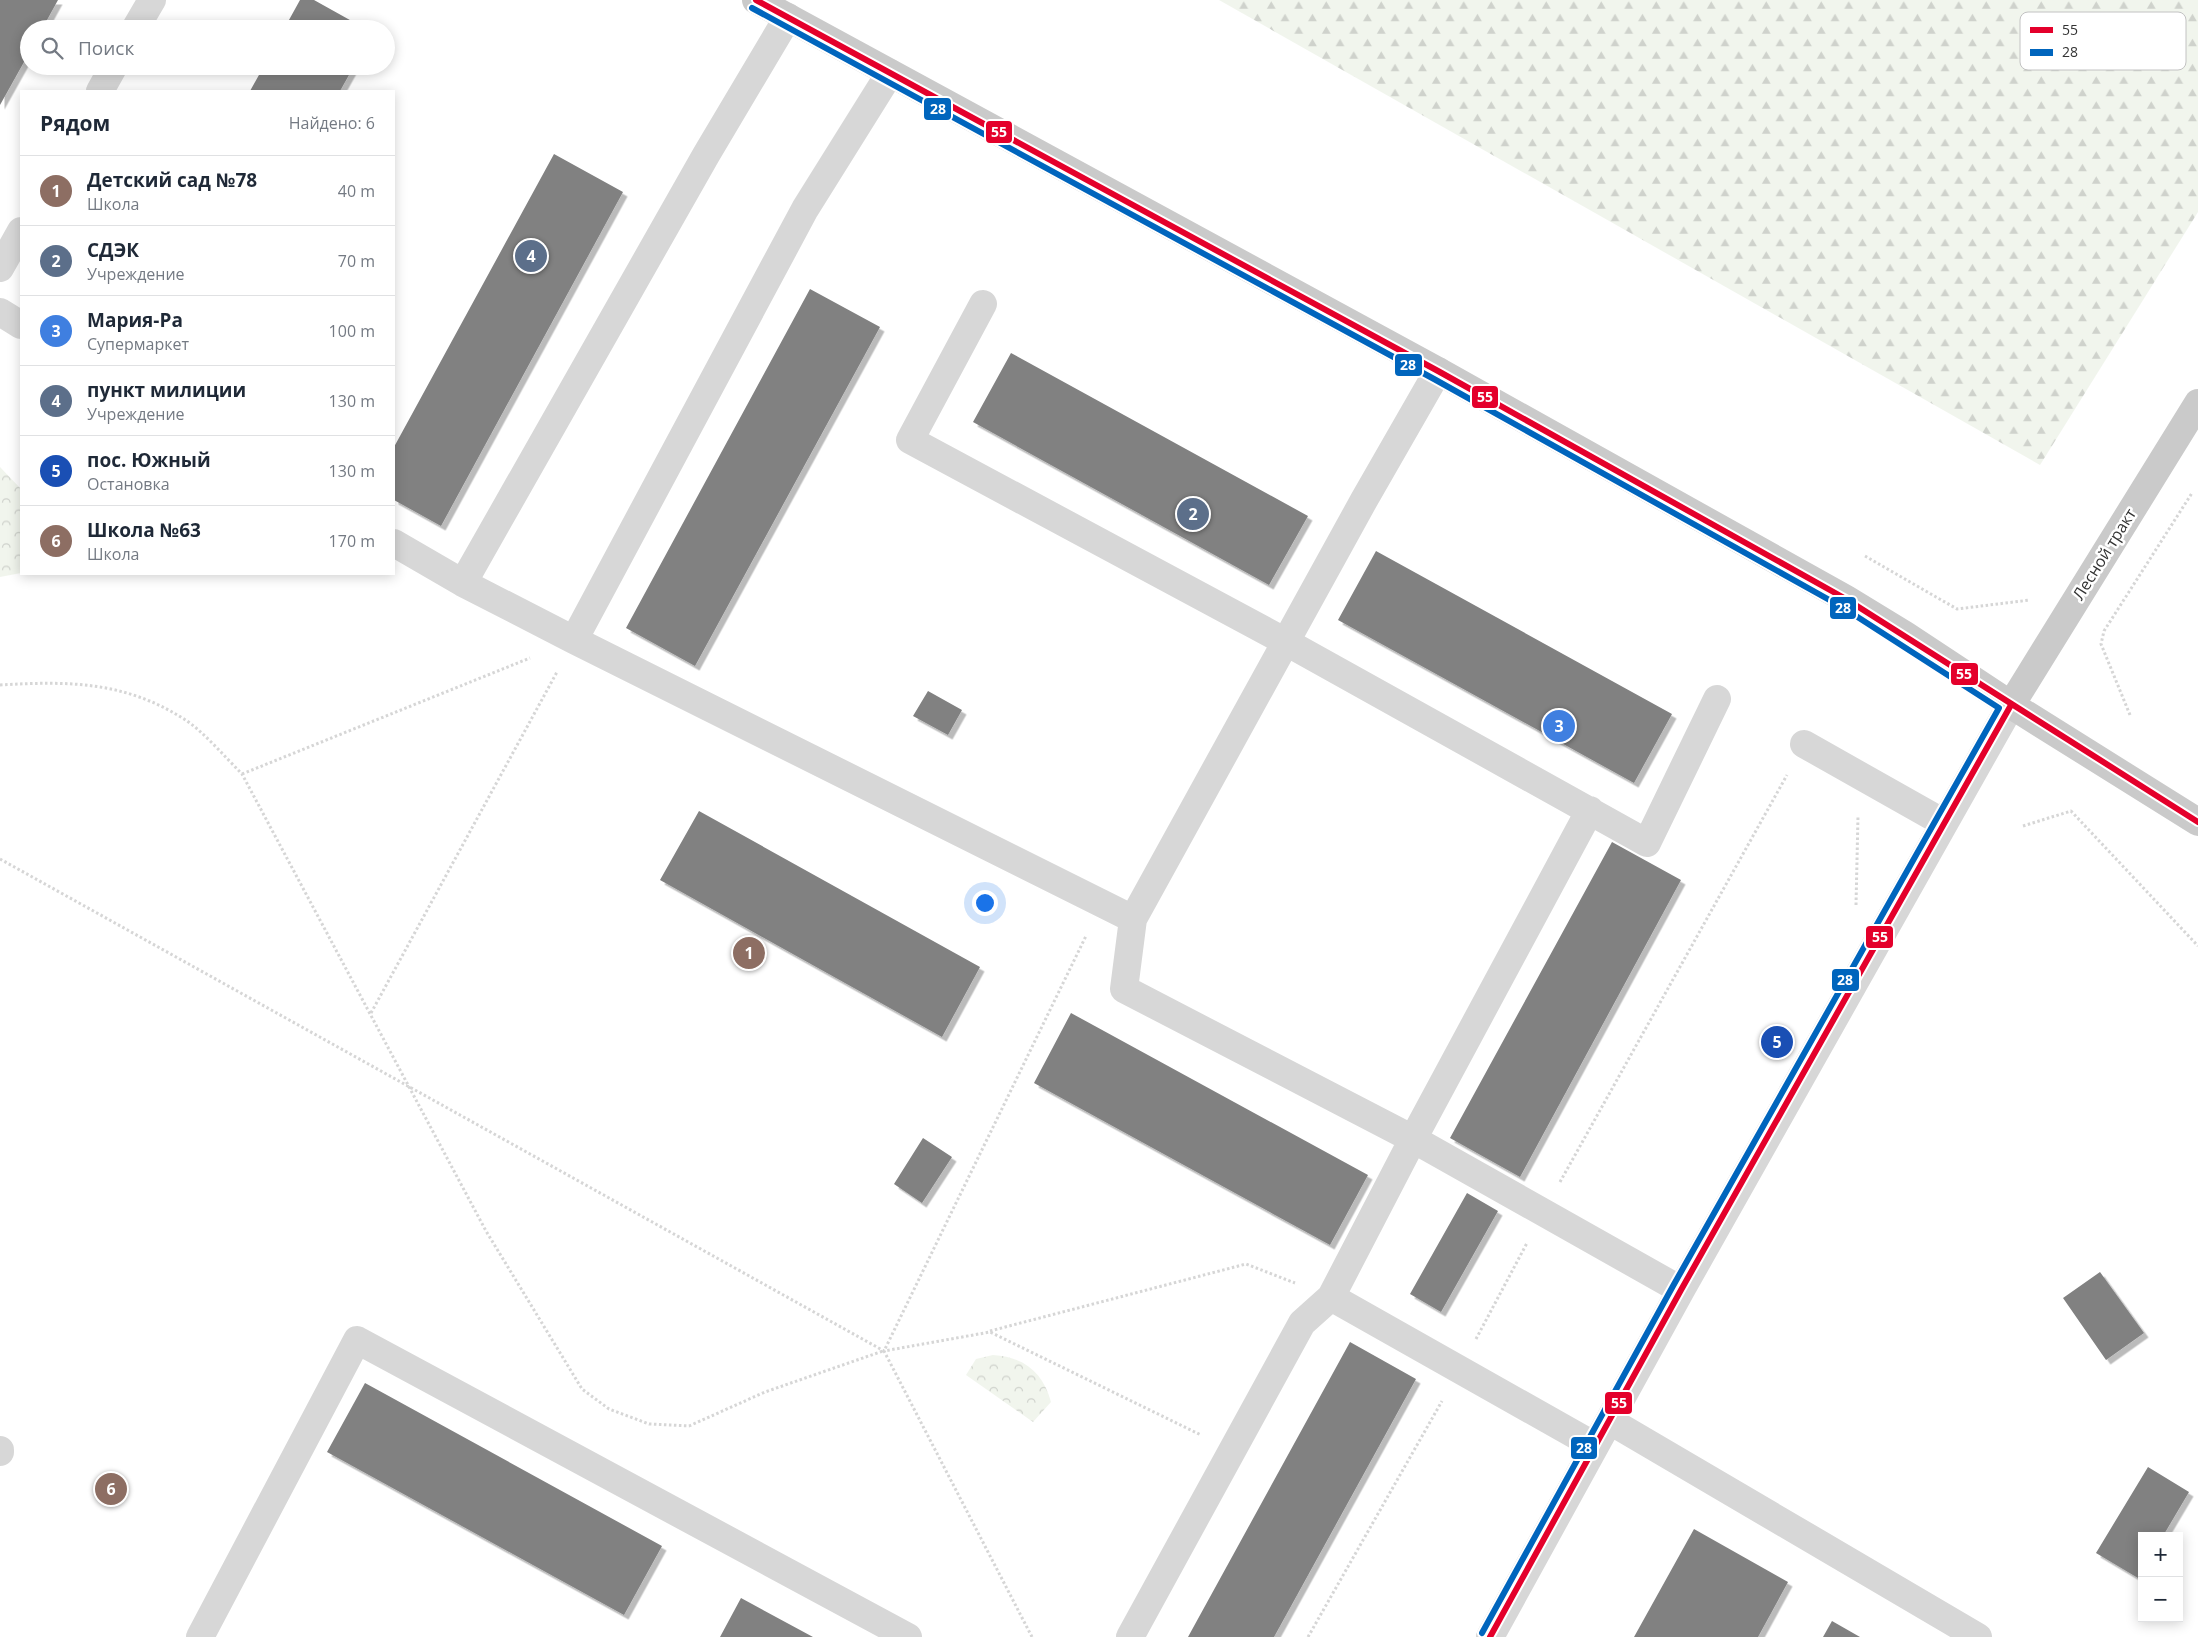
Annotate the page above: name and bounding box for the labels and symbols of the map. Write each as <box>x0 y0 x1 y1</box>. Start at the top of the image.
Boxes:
legend <box>2020 12 2186 70</box>
text: 55 <box>2062 20 2078 39</box>
text: 28 <box>2062 42 2078 61</box>
line badge: 28 <box>923 97 952 121</box>
text: 28 <box>930 99 946 118</box>
line badge: 55 <box>985 120 1013 144</box>
text: 55 <box>991 122 1007 141</box>
pin: 4 <box>515 237 547 275</box>
line badge: 28 <box>1394 353 1423 377</box>
text: 28 <box>1400 355 1416 374</box>
line badge: 55 <box>1471 385 1499 409</box>
text: 55 <box>1477 387 1493 406</box>
pin: 2 <box>1177 495 1209 533</box>
street label: Лесной тракт <box>2067 504 2141 604</box>
line badge: 28 <box>1829 596 1857 620</box>
text: 28 <box>1835 598 1851 617</box>
line badge: 55 <box>1950 662 1979 686</box>
text: 55 <box>1956 664 1972 683</box>
pin: 3 <box>1543 707 1575 745</box>
your location <box>972 890 998 916</box>
line badge: 55 <box>1865 925 1894 949</box>
text: 55 <box>1872 927 1888 946</box>
pin: 1 <box>733 934 765 972</box>
line badge: 28 <box>1831 968 1860 992</box>
text: 28 <box>1837 970 1853 989</box>
pin: 5 <box>1761 1023 1793 1061</box>
line badge: 55 <box>1604 1391 1633 1415</box>
text: 55 <box>1611 1393 1627 1412</box>
line badge: 28 <box>1570 1436 1598 1460</box>
text: 28 <box>1576 1438 1592 1457</box>
pin: 6 <box>95 1470 127 1508</box>

